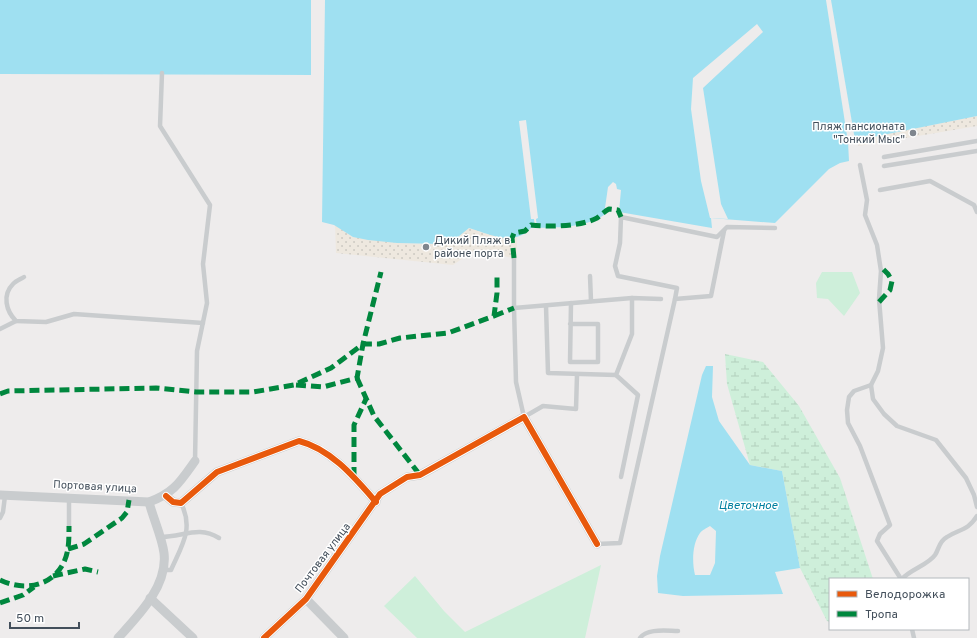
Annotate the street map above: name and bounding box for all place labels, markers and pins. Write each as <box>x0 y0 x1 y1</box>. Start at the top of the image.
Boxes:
place label: Пляж пансионата "Тонкий Мыс" <box>812 120 905 147</box>
marker: Пляж пансионата "Тонкий Мыс" <box>908 128 918 138</box>
place label: Дикий Пляж в районе порта <box>434 234 510 261</box>
marker: Дикий Пляж в районе порта <box>421 242 431 252</box>

